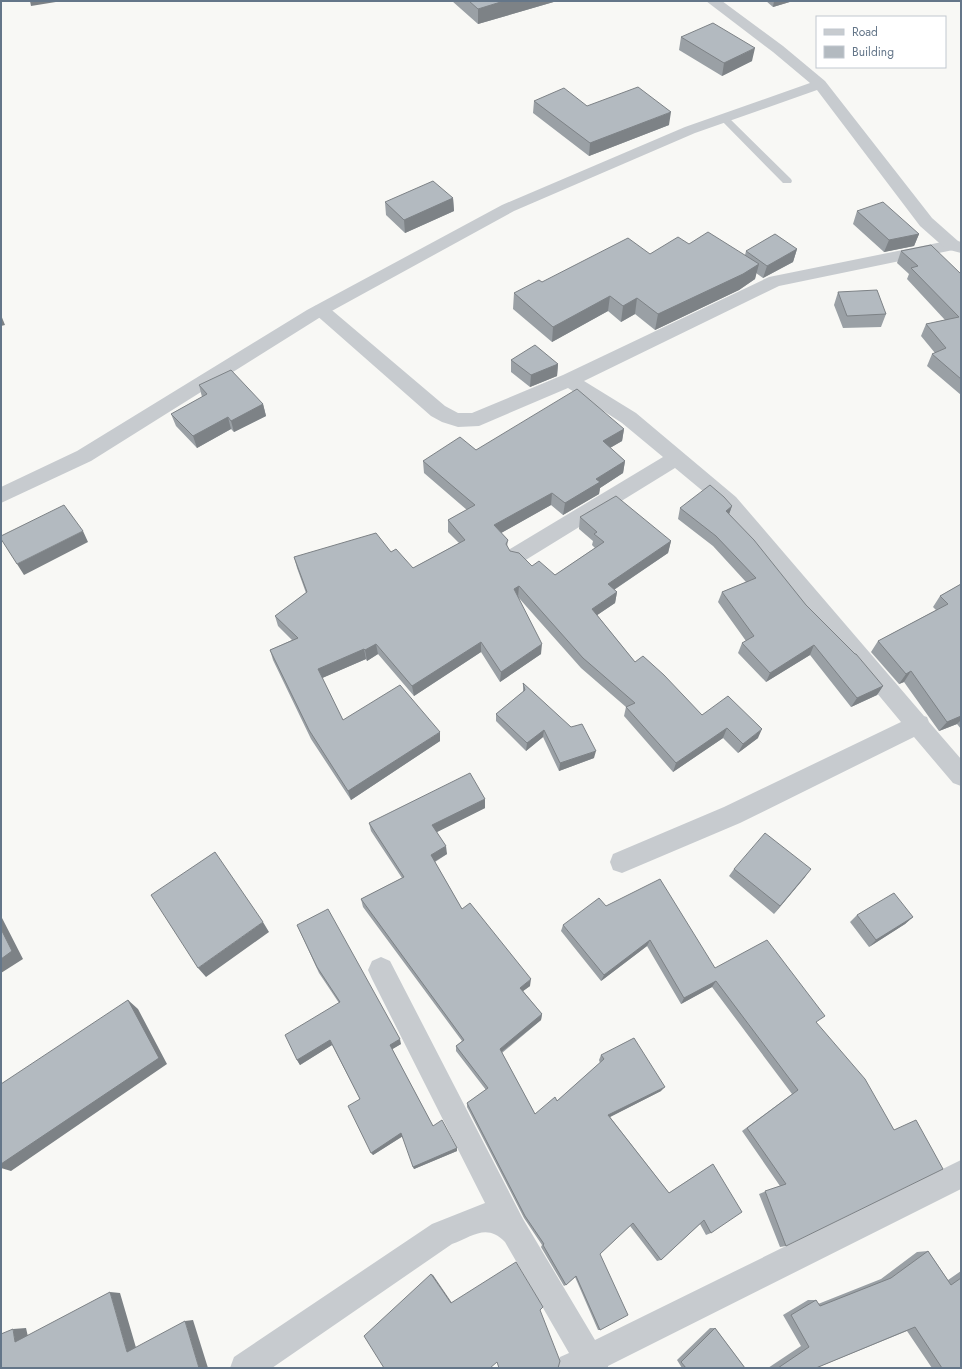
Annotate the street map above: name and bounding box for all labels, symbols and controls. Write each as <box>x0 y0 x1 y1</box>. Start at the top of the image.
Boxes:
legend <box>816 16 946 68</box>
text: Road <box>852 23 878 41</box>
text: Building <box>852 43 894 61</box>

